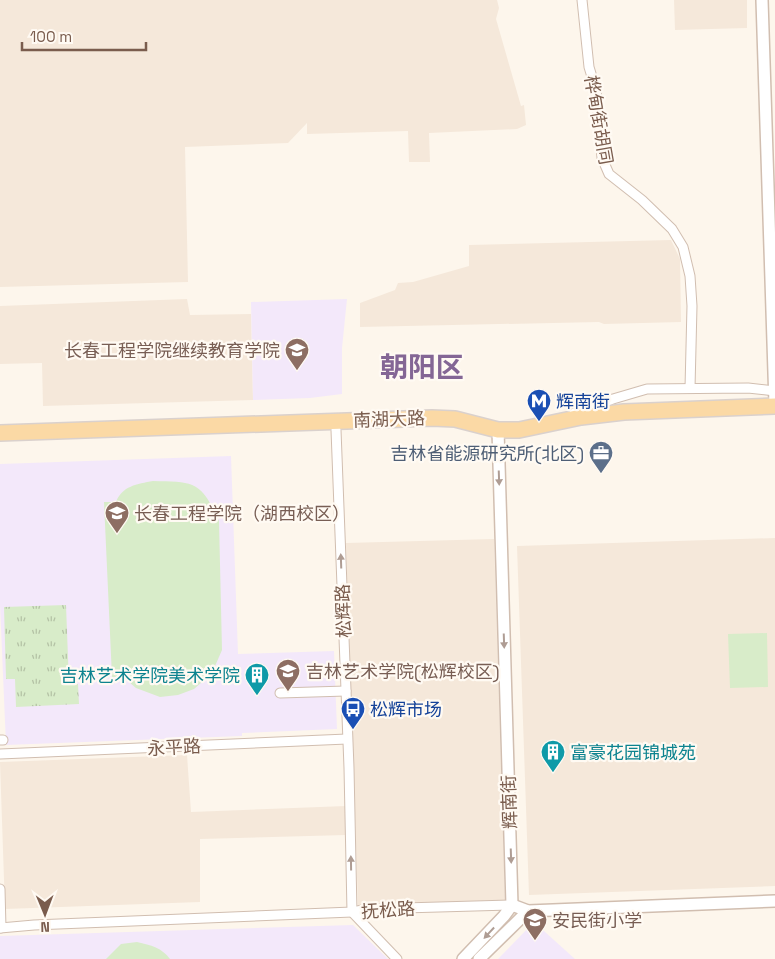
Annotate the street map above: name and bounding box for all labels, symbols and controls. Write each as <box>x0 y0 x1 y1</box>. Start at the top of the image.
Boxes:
scale bar <box>22 20 146 52</box>
text: 100 m <box>30 27 72 46</box>
street label: 桦甸街胡同 <box>580 74 618 166</box>
school or university icon: 长春工程学院继续教育学院 <box>284 337 310 371</box>
place label: 长春工程学院继续教育学院 <box>64 339 280 362</box>
district label: 朝阳区 <box>380 349 464 385</box>
metro station icon: 辉南街 <box>526 388 552 422</box>
place label: 辉南街 <box>556 390 610 413</box>
street label: 南湖大路 <box>353 406 425 432</box>
office icon: 吉林省能源研究所(北区) <box>588 440 614 474</box>
place label: 吉林省能源研究所(北区) <box>390 442 584 465</box>
one-way arrow <box>496 471 504 487</box>
school or university icon: 长春工程学院（湖西校区） <box>104 500 130 534</box>
place label: 长春工程学院（湖西校区） <box>134 502 350 525</box>
one-way arrow <box>337 553 345 569</box>
street label: 松辉路 <box>331 584 355 638</box>
one-way arrow <box>500 633 508 649</box>
school or university icon: 吉林艺术学院(松辉校区) <box>275 658 301 692</box>
place label: 吉林艺术学院(松辉校区) <box>306 660 500 683</box>
building icon: 吉林艺术学院美术学院 <box>244 662 270 696</box>
place label: 吉林艺术学院美术学院 <box>60 664 240 687</box>
bus stop icon: 松辉市场 <box>340 696 366 730</box>
place label: 松辉市场 <box>370 698 442 721</box>
street label: 永平路 <box>146 734 202 760</box>
building icon: 富豪花园锦城苑 <box>540 739 566 773</box>
place label: 富豪花园锦城苑 <box>570 741 696 764</box>
street label: 辉南街 <box>497 775 521 829</box>
one-way arrow <box>507 848 515 864</box>
one-way arrow <box>347 855 355 871</box>
north arrow <box>20 889 70 939</box>
street label: 抚松路 <box>360 897 416 923</box>
school or university icon: 安民街小学 <box>522 907 548 941</box>
place label: 安民街小学 <box>552 909 642 932</box>
text: N <box>40 918 50 936</box>
one-way arrow <box>483 927 495 939</box>

